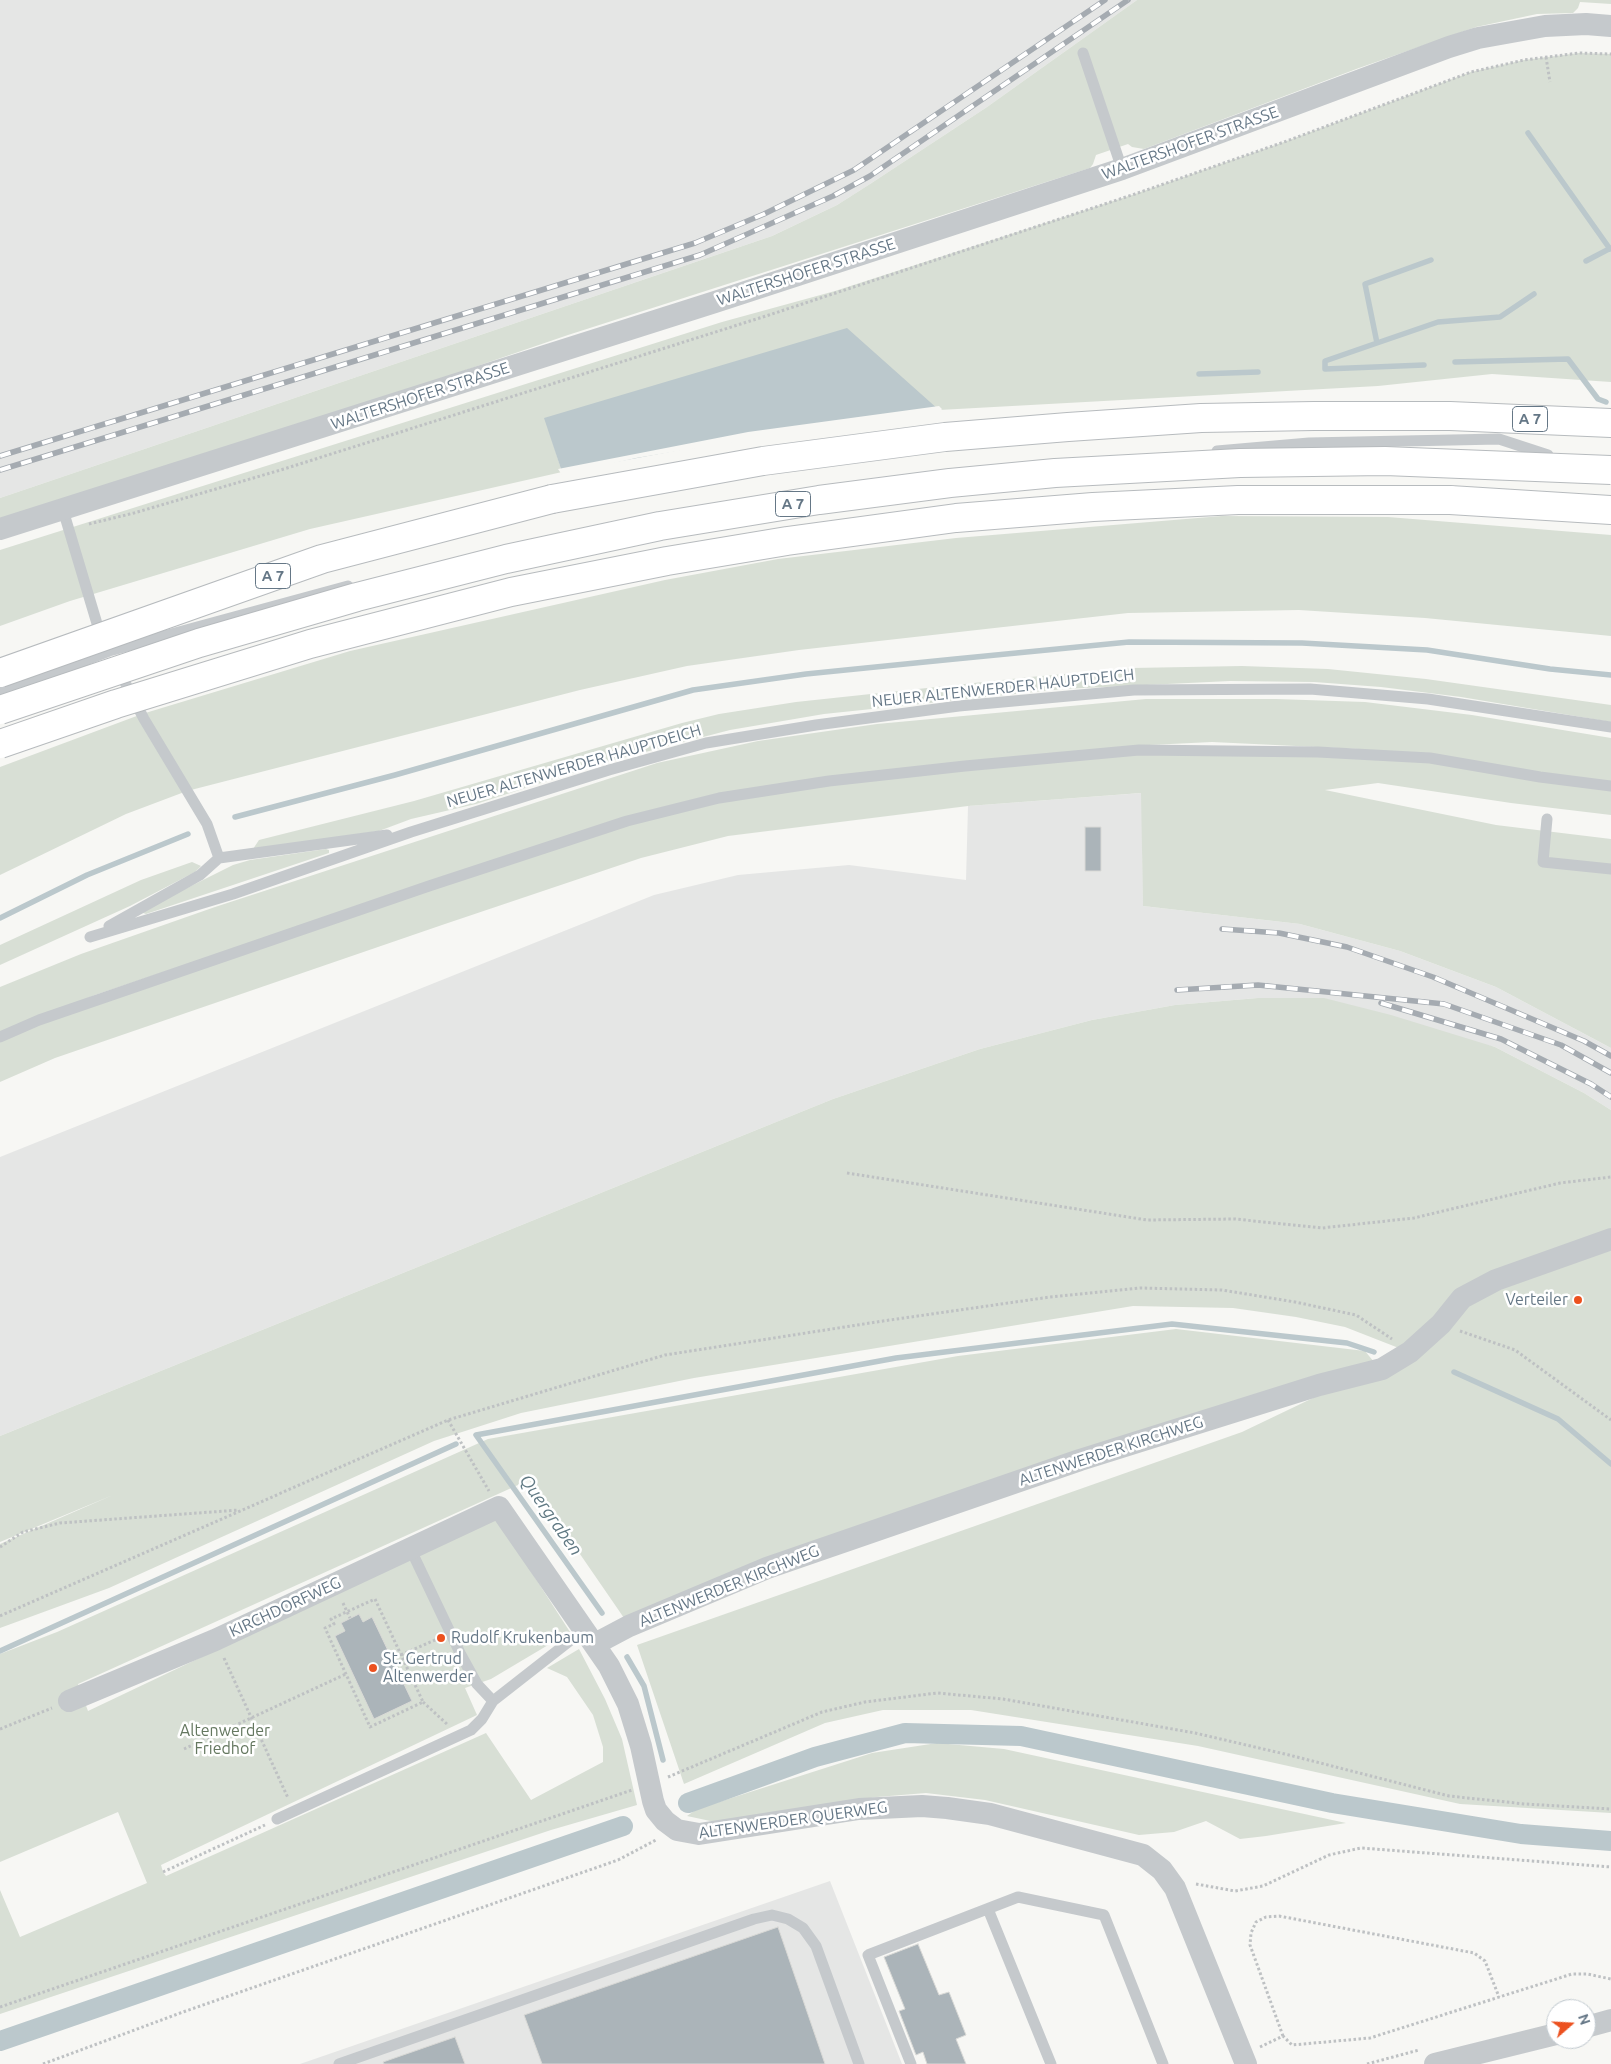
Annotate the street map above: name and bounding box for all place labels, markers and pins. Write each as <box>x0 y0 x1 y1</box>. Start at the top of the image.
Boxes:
place label: Verteiler <box>1505 1290 1568 1310</box>
marker: Verteiler <box>1572 1294 1584 1306</box>
place label: Rudolf Krukenbaum <box>451 1628 594 1648</box>
marker: Rudolf Krukenbaum <box>435 1632 447 1644</box>
place label: St. Gertrud Altenwerder <box>383 1649 473 1687</box>
marker: St. Gertrud Altenwerder <box>367 1662 379 1674</box>

